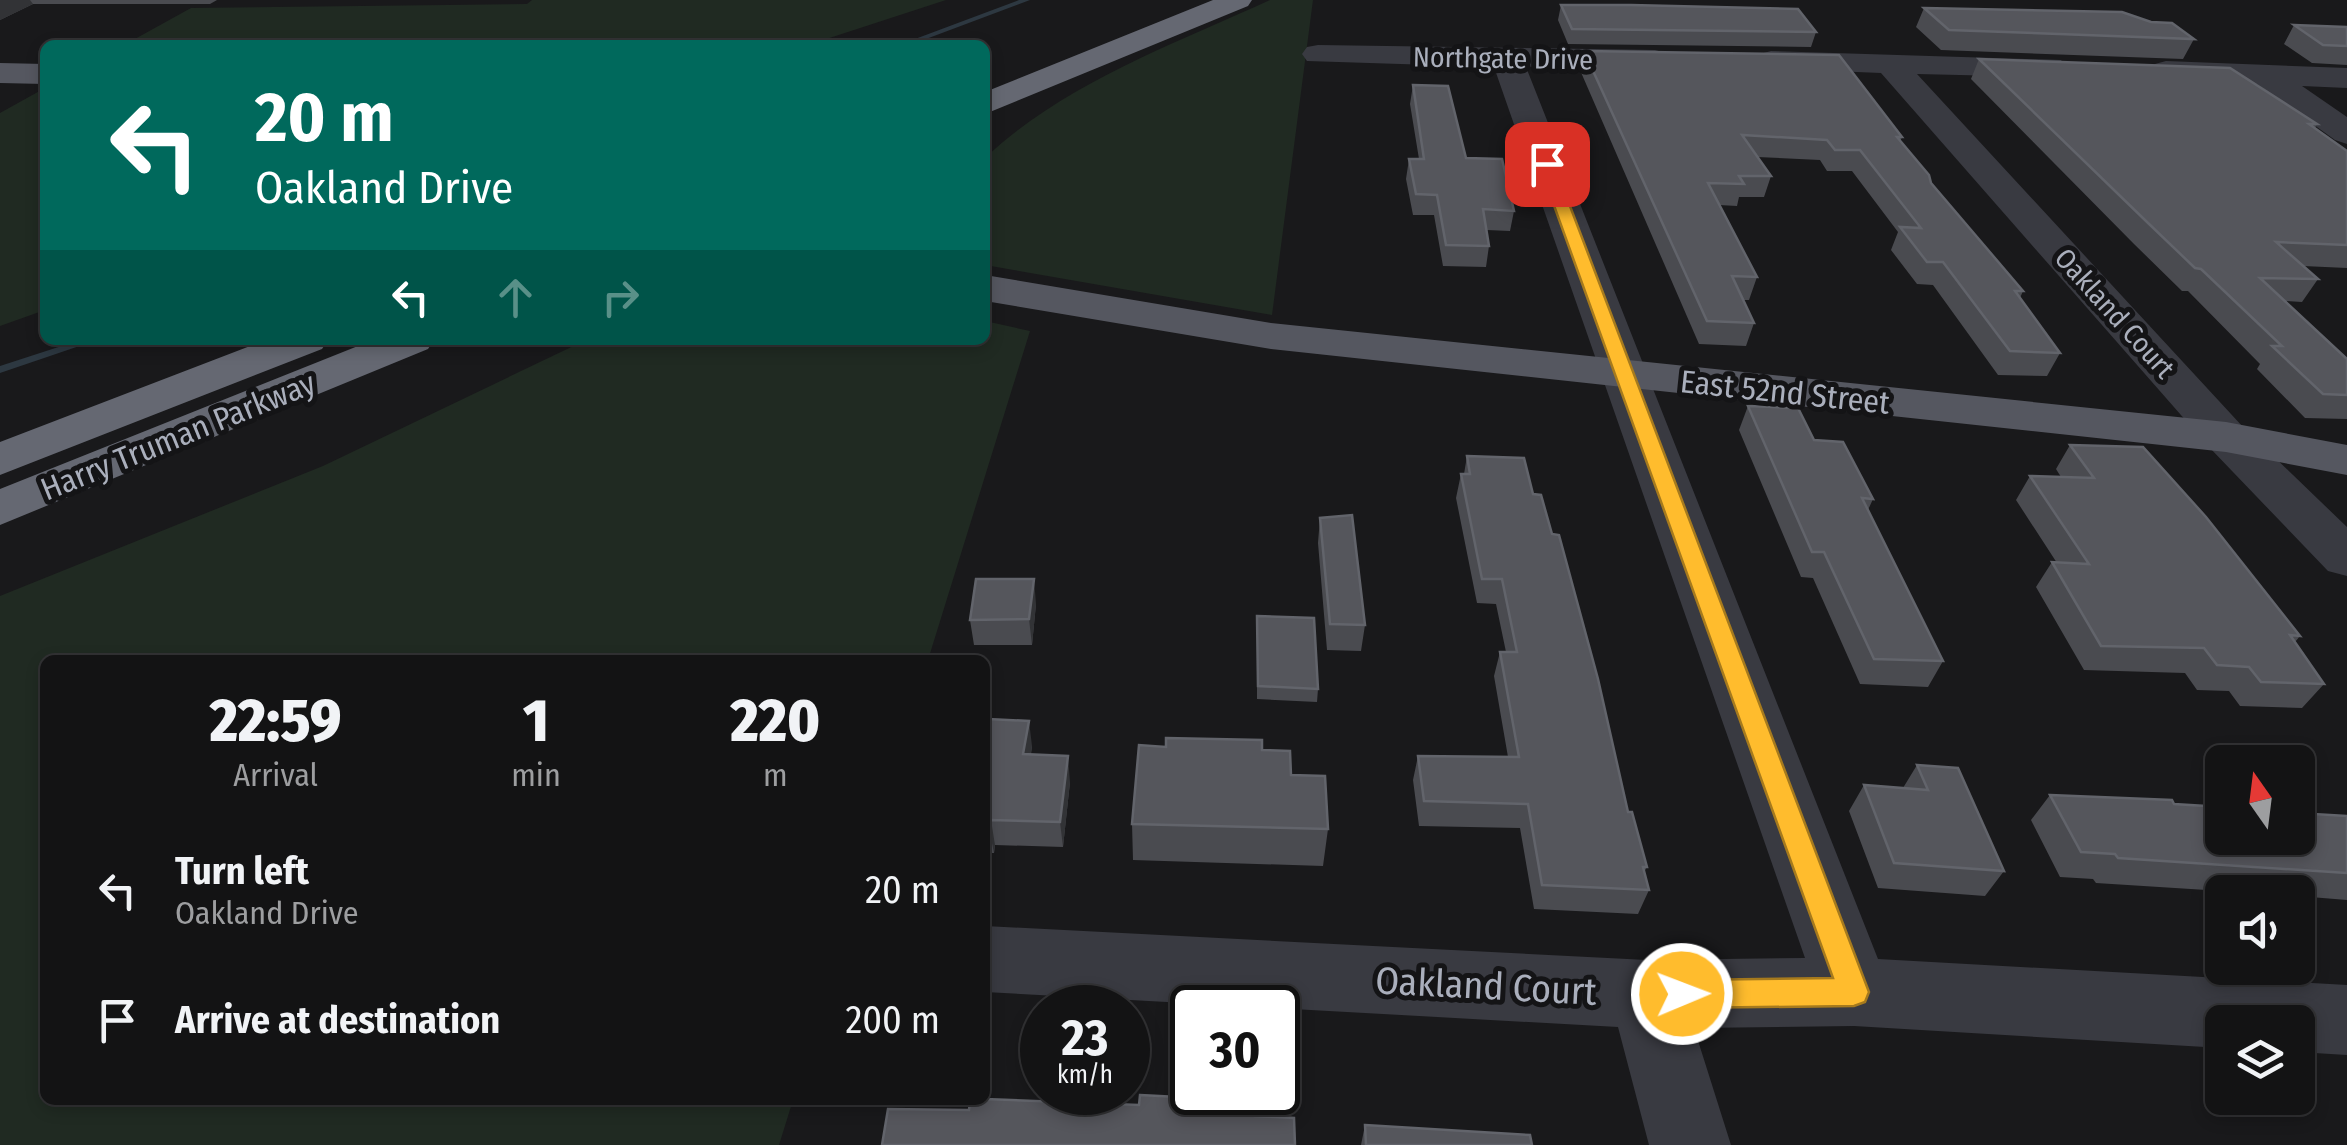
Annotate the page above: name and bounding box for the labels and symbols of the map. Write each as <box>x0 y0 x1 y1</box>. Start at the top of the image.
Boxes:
street label: Northgate Drive <box>1413 40 1593 77</box>
pin <box>1505 122 1590 207</box>
street label: Oakland Court <box>2048 242 2182 386</box>
street label: East 52nd Street <box>1678 362 1892 422</box>
street label: Harry Truman Parkway <box>35 363 321 508</box>
north arrow <box>2205 745 2315 855</box>
position arrow <box>1630 942 1734 1046</box>
street label: Oakland Court <box>1374 957 1598 1015</box>
speed limit sign: 30 <box>1170 985 1300 1115</box>

